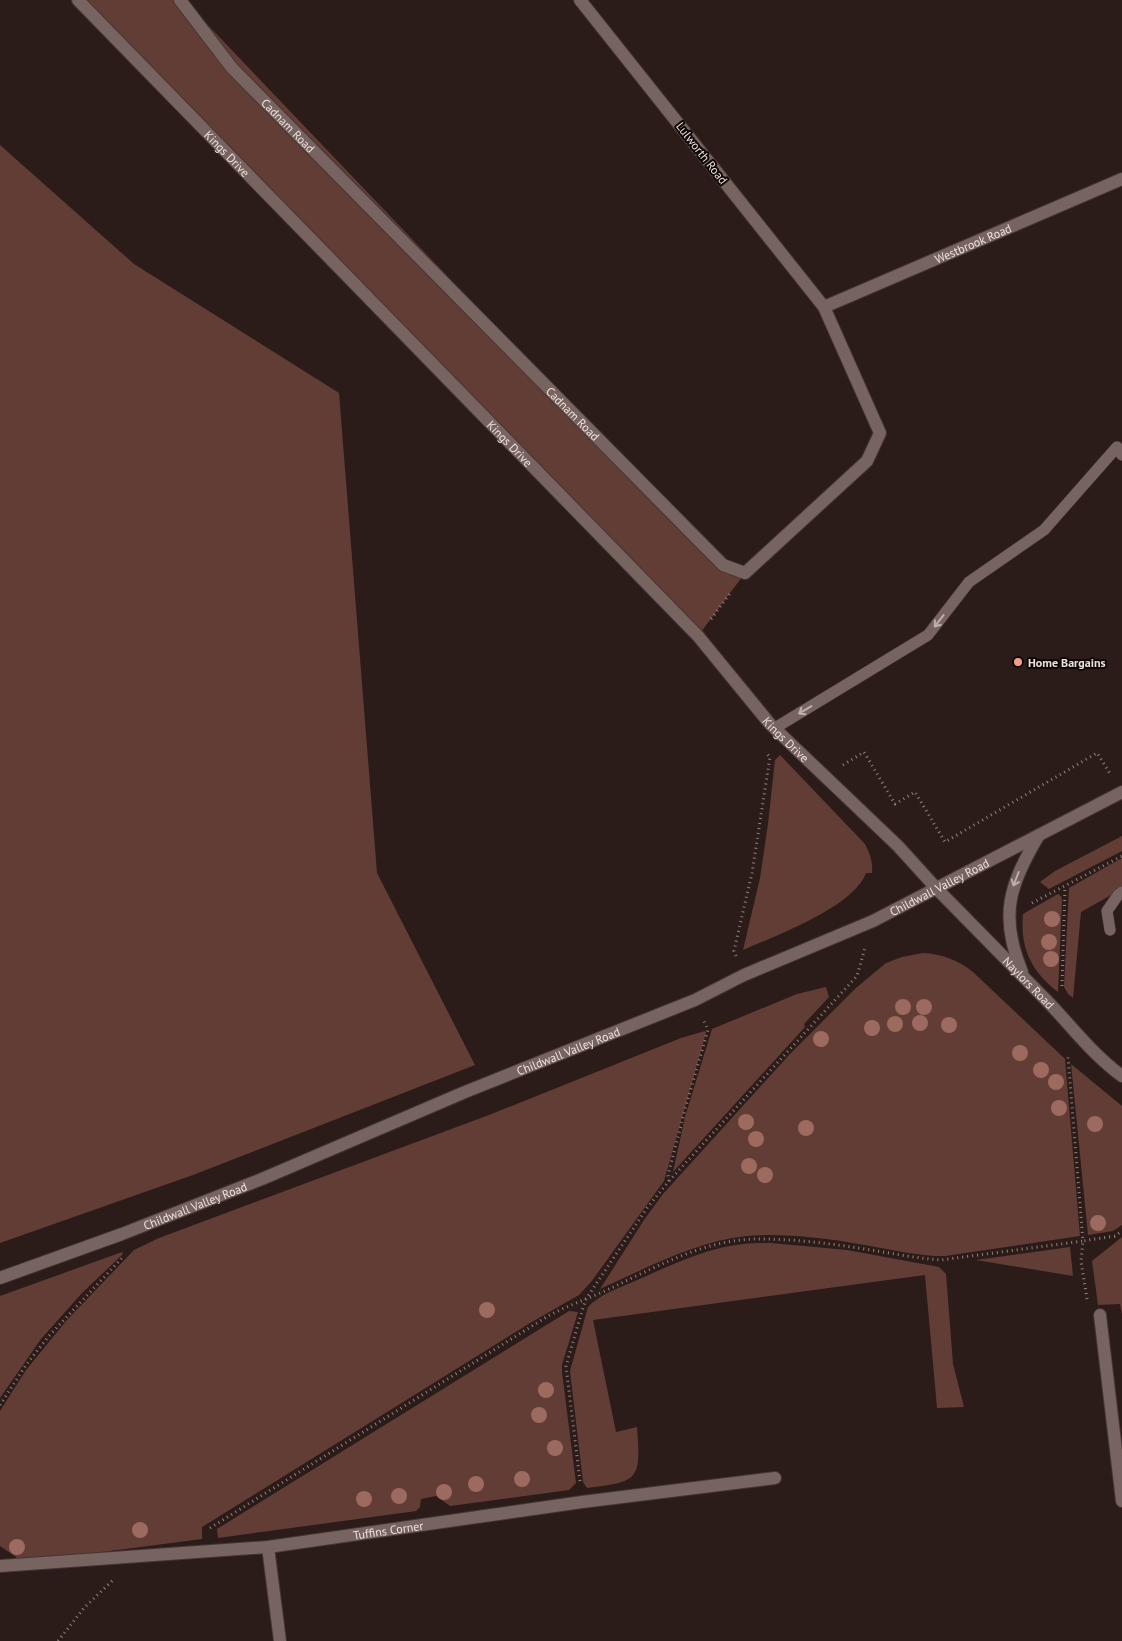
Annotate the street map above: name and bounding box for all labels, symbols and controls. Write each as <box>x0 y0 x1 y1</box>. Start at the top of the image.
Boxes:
street label: Cadnam Road <box>259 95 318 155</box>
street label: Lulworth Road <box>673 119 731 187</box>
street label: Kings Drive <box>201 127 253 180</box>
street label: Westbrook Road <box>932 220 1014 266</box>
street label: Cadnam Road <box>543 383 603 443</box>
street label: Kings Drive <box>484 417 536 470</box>
one-way arrow <box>934 614 945 627</box>
place label: Home Bargains <box>1028 655 1106 670</box>
marker: Home Bargains <box>1012 656 1024 668</box>
one-way arrow <box>798 705 812 715</box>
street label: Kings Drive <box>760 714 812 765</box>
street label: Childwall Valley Road <box>887 855 991 919</box>
one-way arrow <box>1011 871 1020 886</box>
street label: Naylors Road <box>1000 953 1058 1012</box>
street label: Childwall Valley Road <box>514 1023 622 1078</box>
street label: Childwall Valley Road <box>141 1178 249 1232</box>
street label: Tuffins Corner <box>352 1517 424 1542</box>

